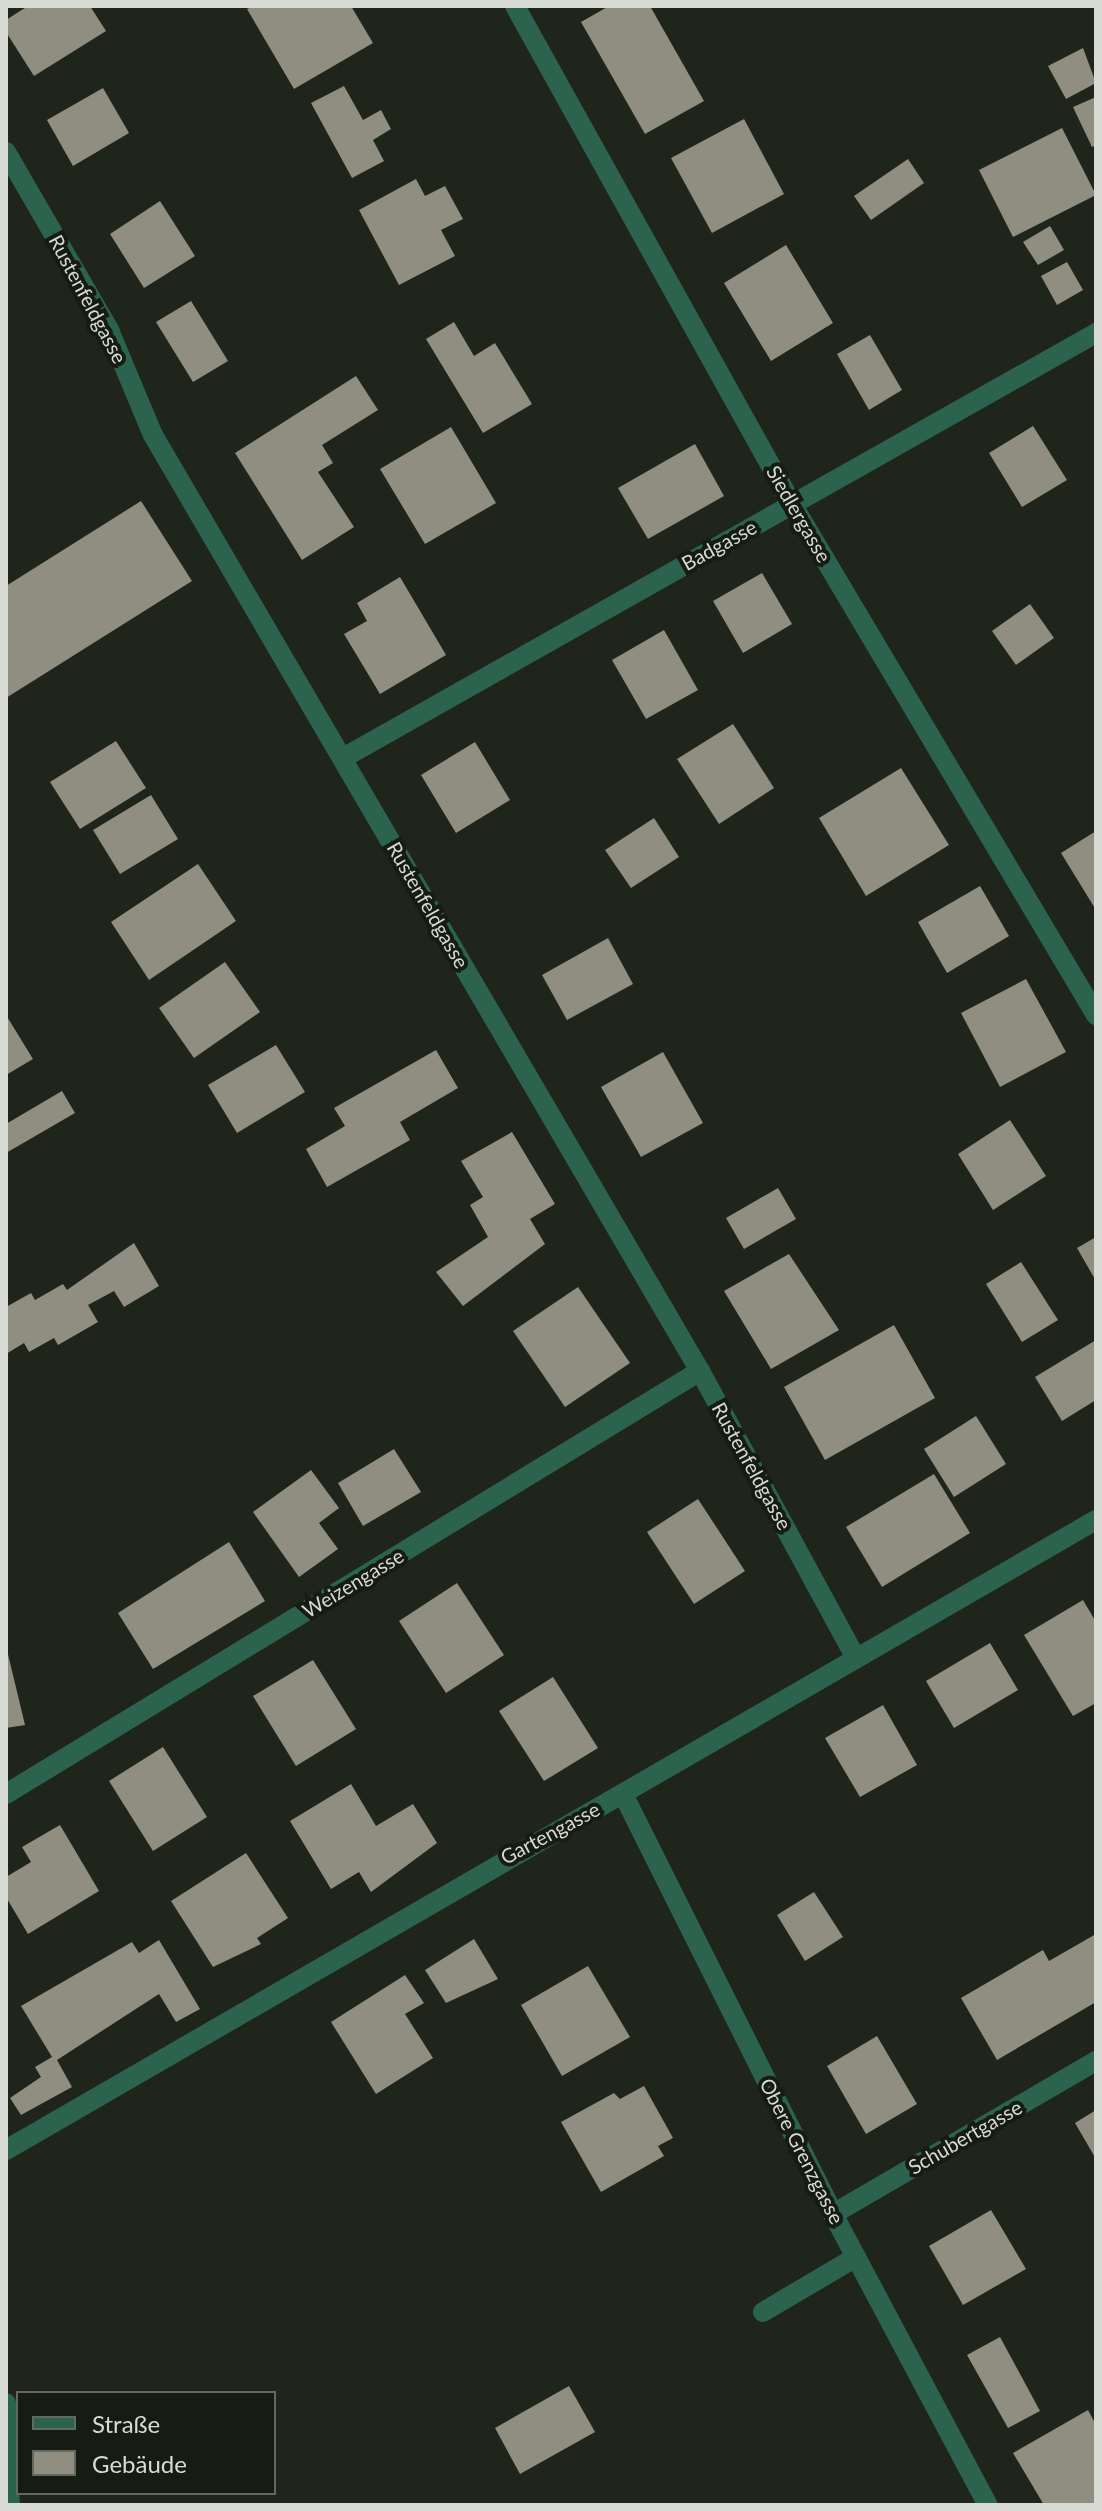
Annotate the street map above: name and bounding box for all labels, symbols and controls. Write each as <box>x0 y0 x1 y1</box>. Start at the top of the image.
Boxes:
street label: Rustenfeldgasse <box>44 231 132 367</box>
street label: Siedlergasse <box>762 461 836 567</box>
street label: Badgasse <box>677 515 761 575</box>
street label: Rustenfeldgasse <box>382 838 474 972</box>
street label: Rustenfeldgasse <box>707 1398 797 1534</box>
street label: Weizengasse <box>298 1543 408 1623</box>
street label: Gartengasse <box>496 1797 604 1869</box>
street label: Obere Grenzgasse <box>755 2074 849 2228</box>
street label: Schubertgasse <box>904 2095 1026 2179</box>
legend <box>16 2391 276 2495</box>
text: Straße <box>92 2409 160 2438</box>
text: Gebäude <box>92 2449 187 2478</box>

